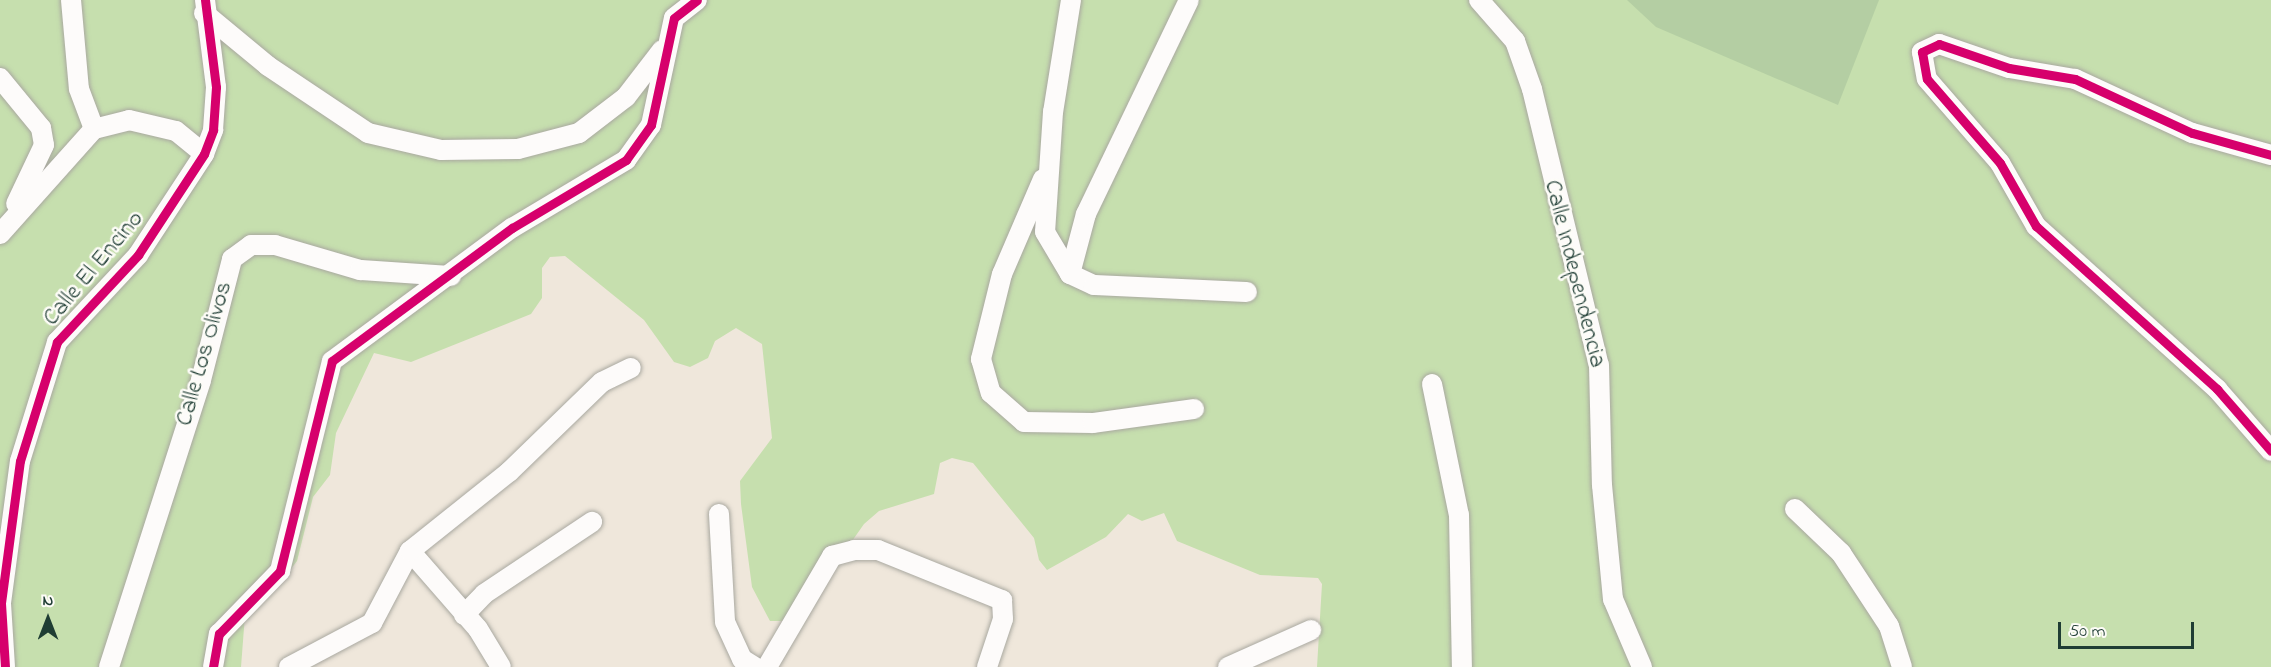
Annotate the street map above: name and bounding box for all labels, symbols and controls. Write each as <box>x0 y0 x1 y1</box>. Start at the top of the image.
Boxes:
street label: Calle Independencia <box>1537 177 1611 371</box>
street label: Calle El Encino <box>38 206 150 332</box>
street label: Calle Los Olivos <box>171 279 239 429</box>
north arrow <box>18 589 78 649</box>
text: N <box>43 589 53 613</box>
scale bar <box>2061 610 2198 648</box>
text: 50 m <box>2069 619 2106 645</box>

